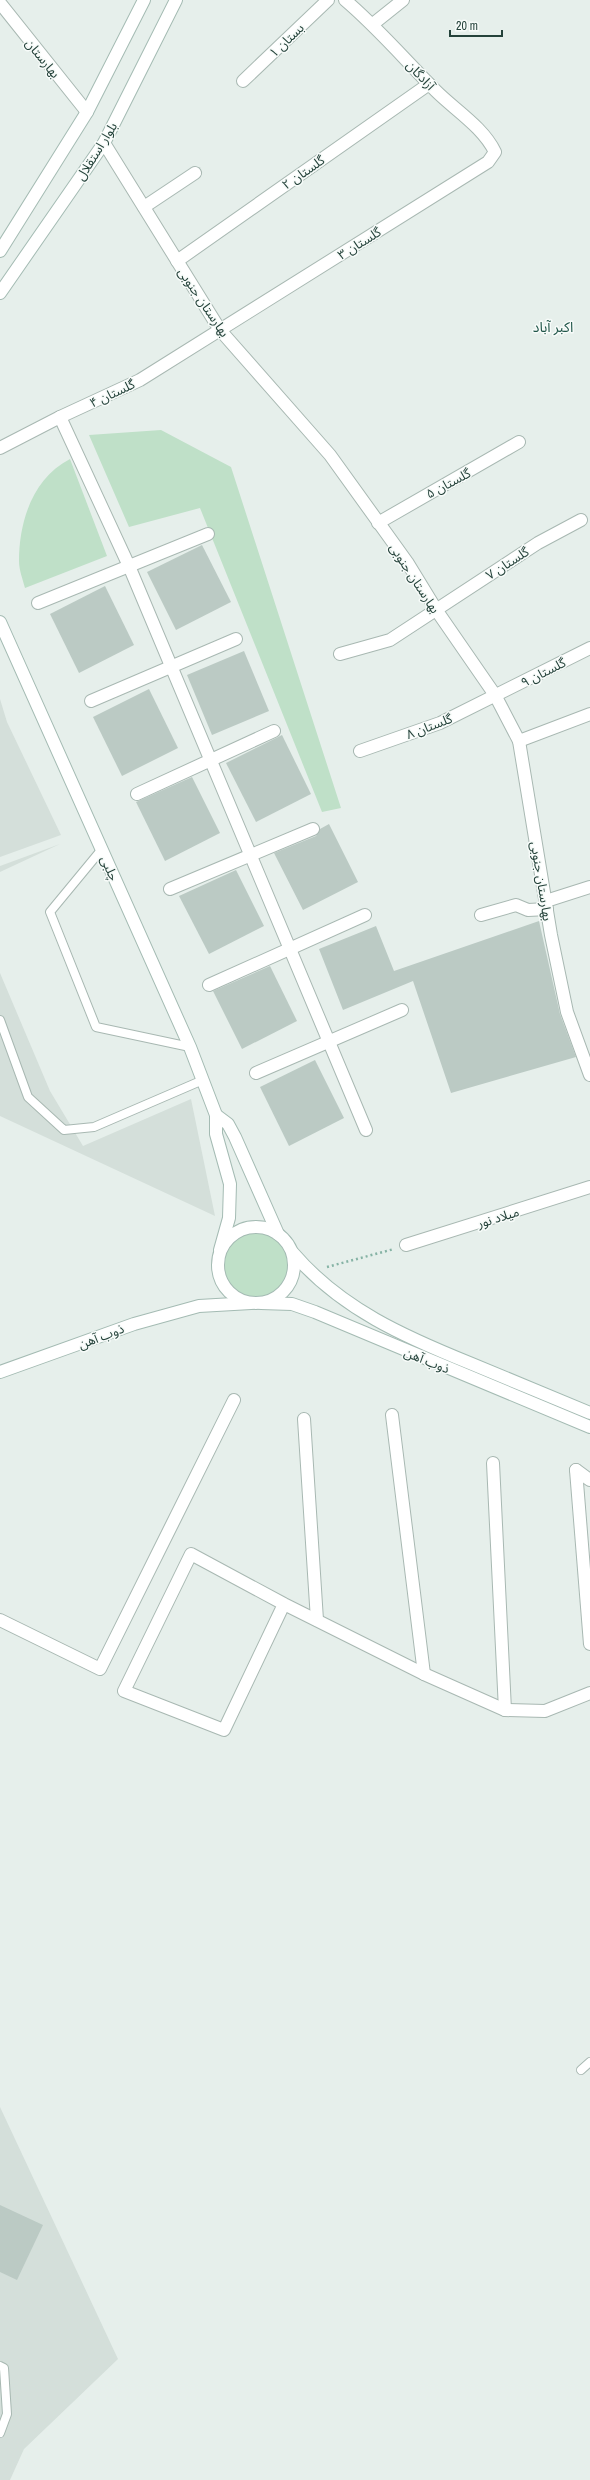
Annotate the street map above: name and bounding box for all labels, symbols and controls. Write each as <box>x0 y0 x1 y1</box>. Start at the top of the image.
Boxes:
scale bar <box>450 12 502 38</box>
text: 20 m <box>456 18 478 34</box>
street label: بستان ۱ <box>265 19 308 61</box>
street label: بهارستان <box>22 35 64 82</box>
street label: آزادگان <box>403 57 440 95</box>
street label: بلوار استقلال <box>72 119 121 184</box>
street label: گلستان ۲ <box>279 151 328 193</box>
street label: گلستان ۳ <box>334 223 385 263</box>
street label: بهارستان جنوبی <box>174 264 233 340</box>
district label: اکبر آباد <box>533 318 573 336</box>
street label: گلستان ۴ <box>87 375 138 411</box>
street label: گلستان ۵ <box>423 464 474 502</box>
street label: بهارستان جنوبی <box>386 540 444 617</box>
street label: گلستان ۷ <box>482 543 533 584</box>
street label: گلستان ۹ <box>518 654 569 691</box>
street label: گلستان ۸ <box>404 710 455 743</box>
street label: بهارستان جنوبی <box>527 840 556 922</box>
street label: چلبی <box>96 853 123 884</box>
street label: میلاد نور <box>474 1203 521 1232</box>
street label: ذوب آهن <box>76 1320 127 1353</box>
street label: ذوب آهن <box>401 1344 452 1377</box>

